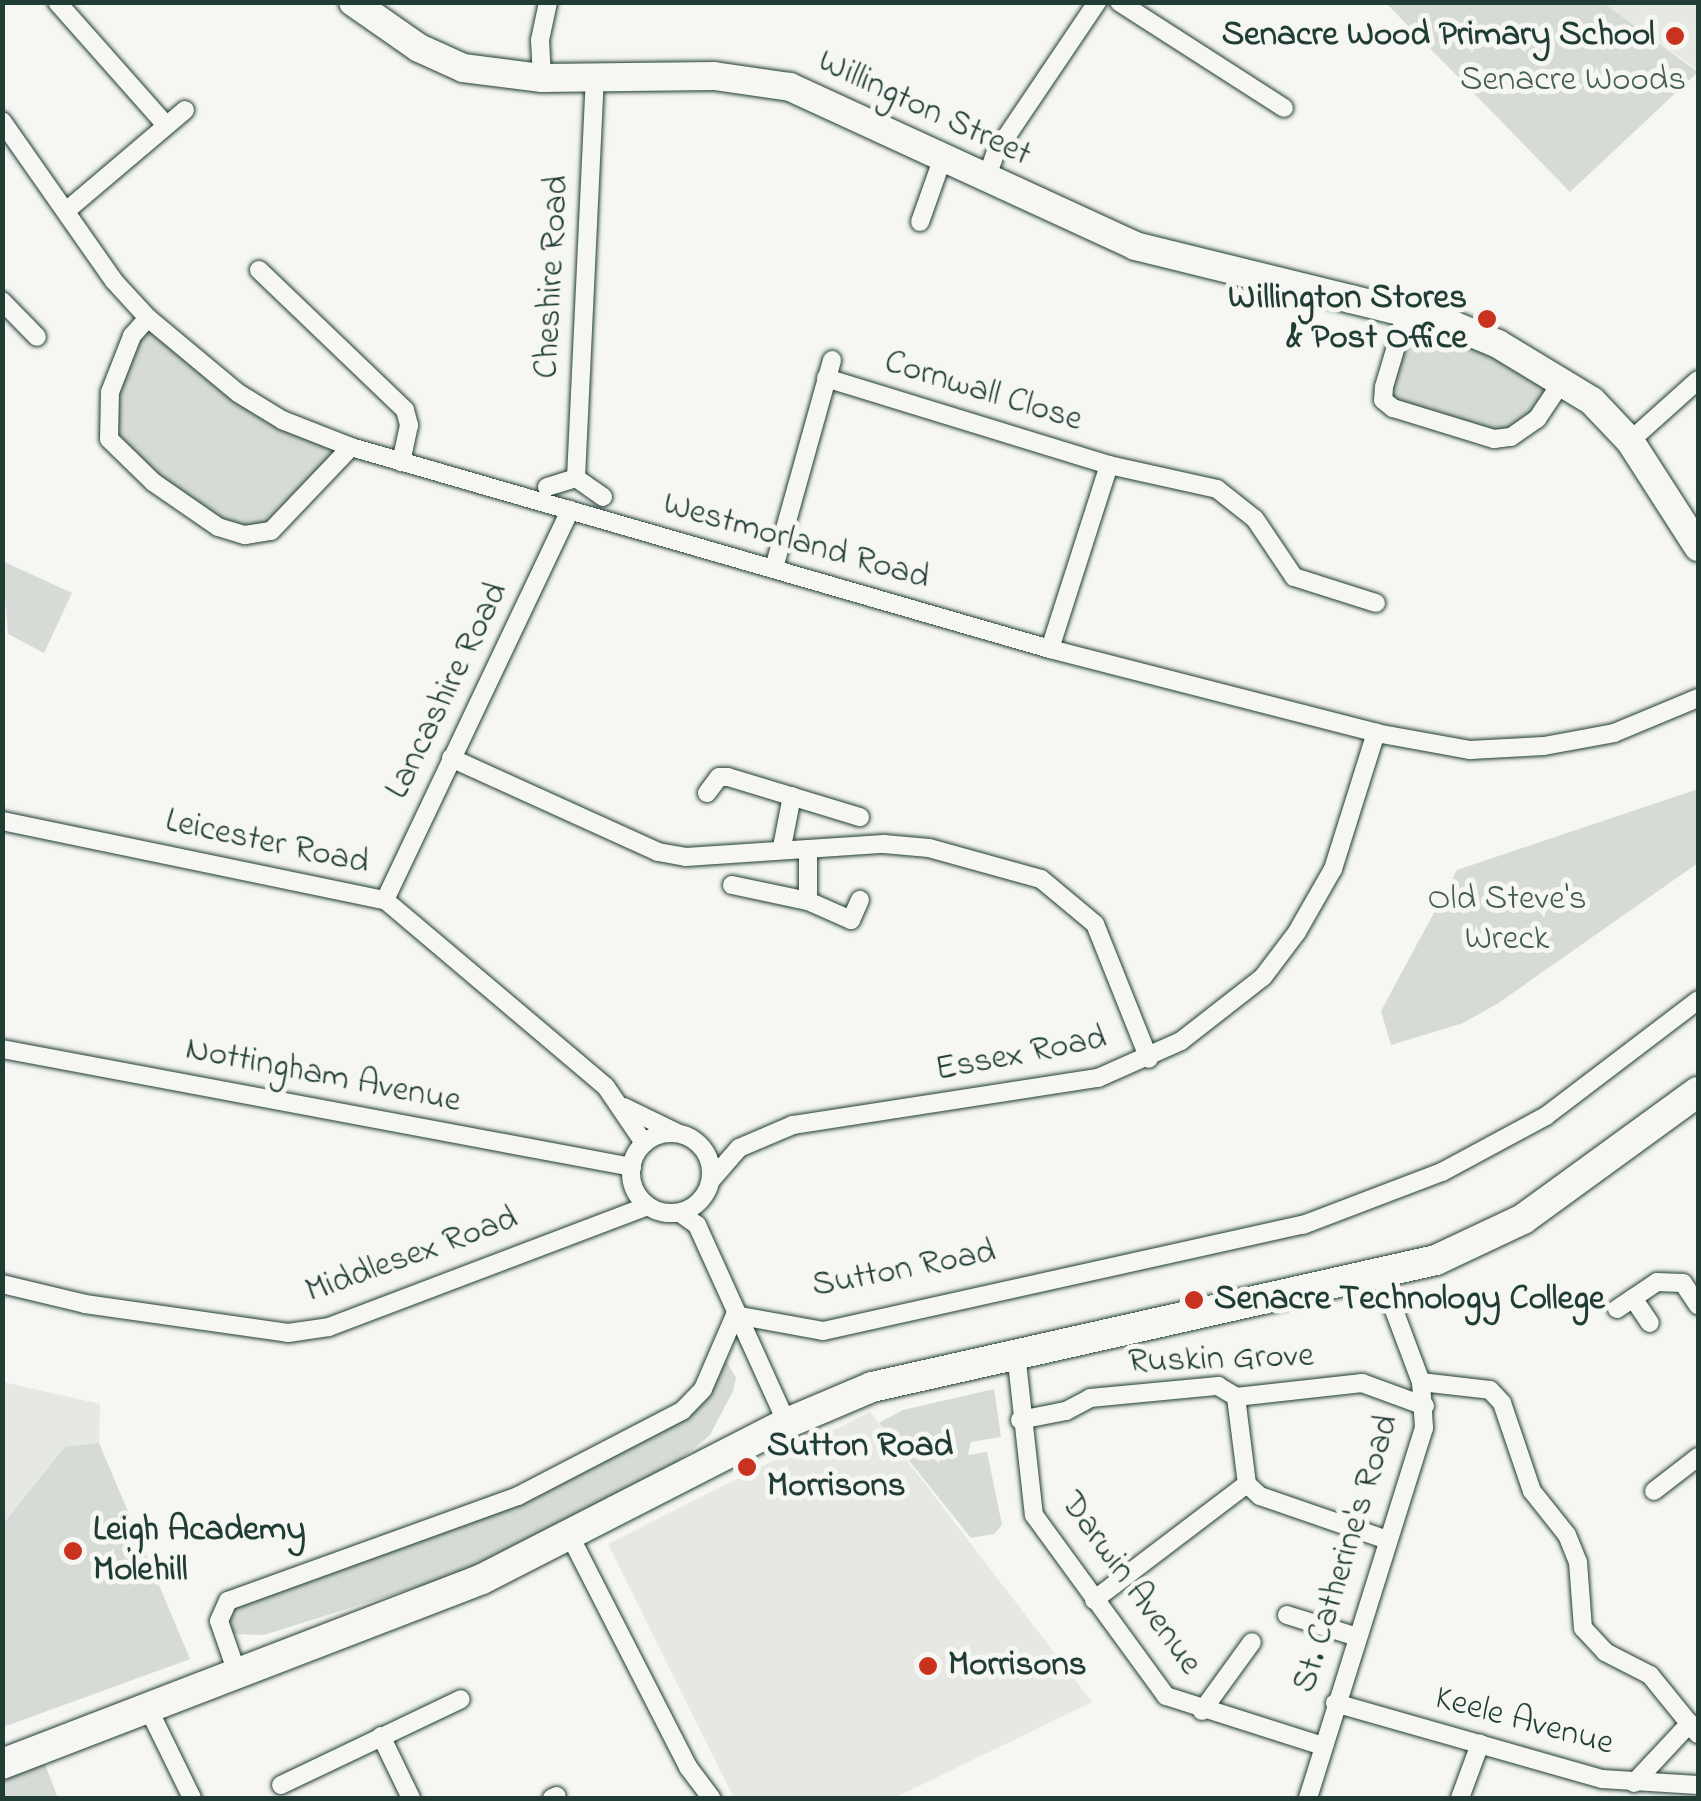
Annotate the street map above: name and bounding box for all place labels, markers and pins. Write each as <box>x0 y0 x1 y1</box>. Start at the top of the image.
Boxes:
place label: Senacre Wood Primary School <box>1222 15 1655 57</box>
marker: Senacre Wood Primary School <box>1664 25 1686 47</box>
place label: Willington Stores & Post Office <box>1228 278 1467 360</box>
marker: Willington Stores & Post Office <box>1476 308 1498 330</box>
place label: Senacre Technology College <box>1214 1279 1605 1321</box>
marker: Senacre Technology College <box>1183 1289 1205 1311</box>
place label: Sutton Road Morrisons <box>767 1426 953 1508</box>
marker: Sutton Road Morrisons <box>736 1456 758 1478</box>
place label: Leigh Academy Molehill <box>93 1510 306 1592</box>
marker: Leigh Academy Molehill <box>62 1540 84 1562</box>
place label: Morrisons <box>948 1645 1087 1687</box>
marker: Morrisons <box>917 1655 939 1677</box>

